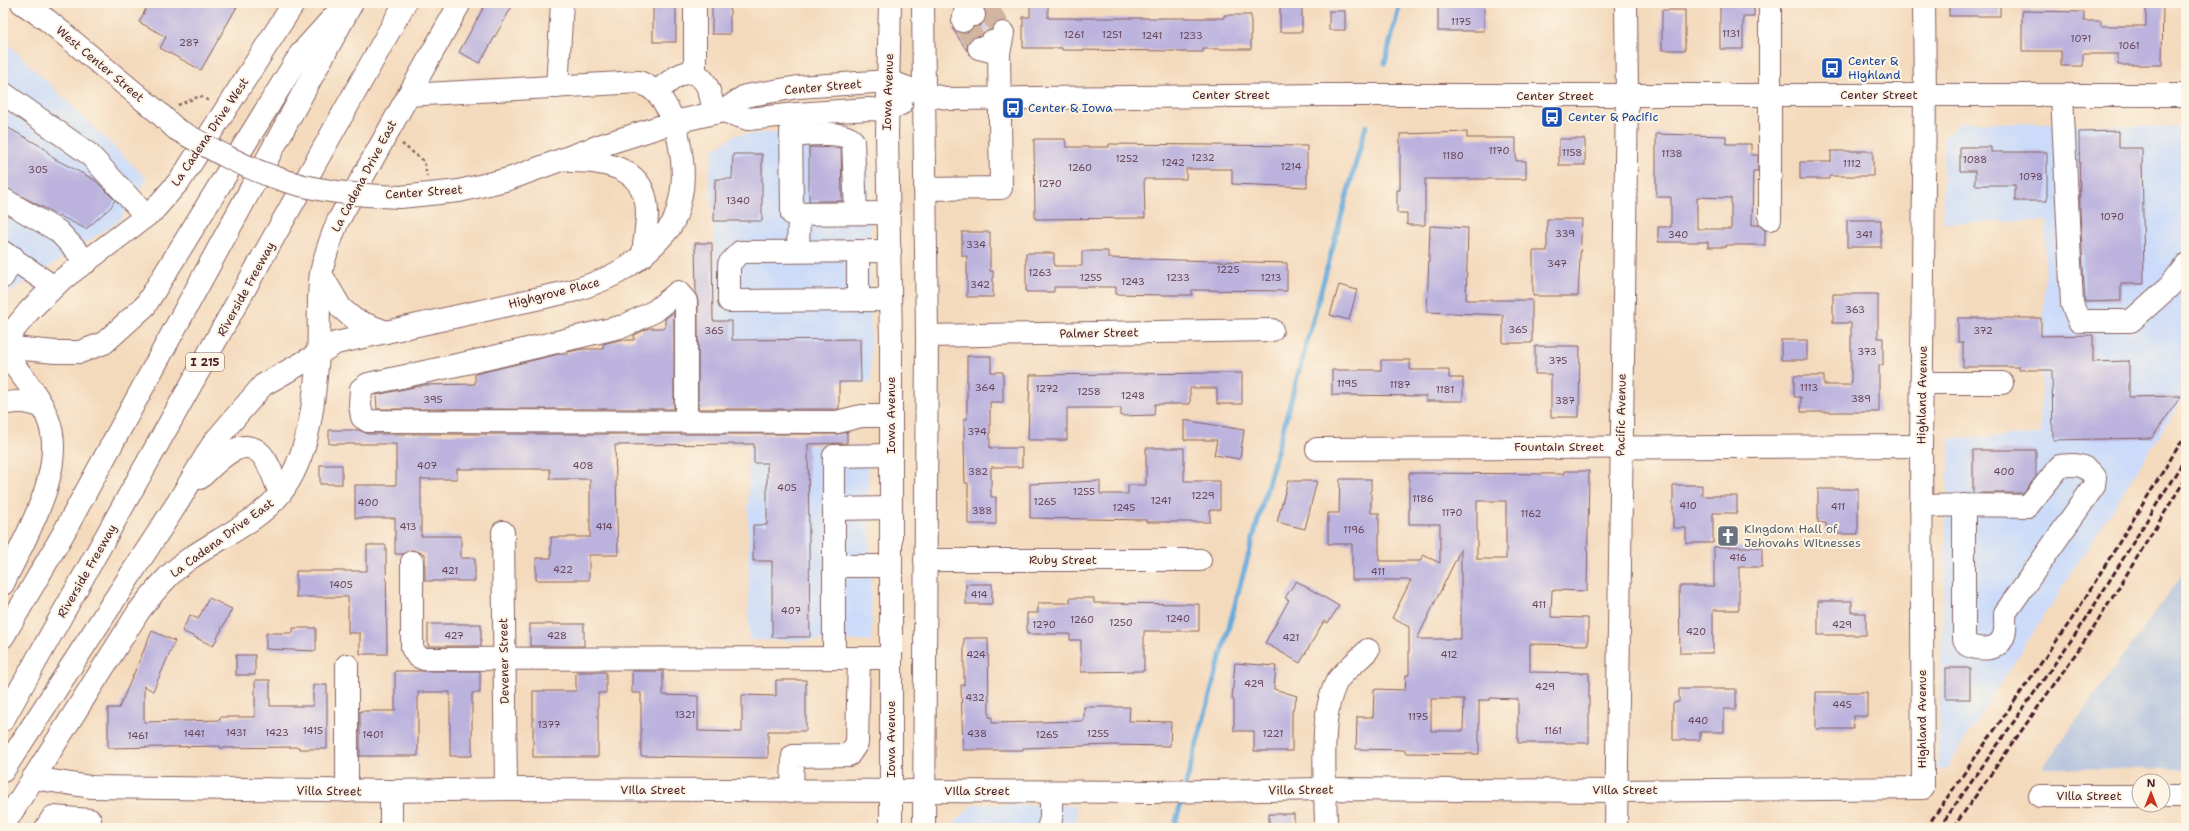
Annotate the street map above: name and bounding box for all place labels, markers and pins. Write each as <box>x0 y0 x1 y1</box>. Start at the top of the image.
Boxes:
place label: Center & Highland <box>1848 53 1901 83</box>
bus stop icon: Center & Highland <box>1819 55 1845 81</box>
bus stop icon: Center & Iowa <box>1000 95 1026 121</box>
place label: Center & Iowa <box>1028 100 1113 116</box>
bus stop icon: Center & Pacific <box>1539 104 1565 130</box>
place label: Center & Pacific <box>1568 109 1658 125</box>
place label: Kingdom Hall of Jehovahs Witnesses <box>1744 521 1861 551</box>
church icon: Kingdom Hall of Jehovahs Witnesses <box>1715 523 1741 549</box>

